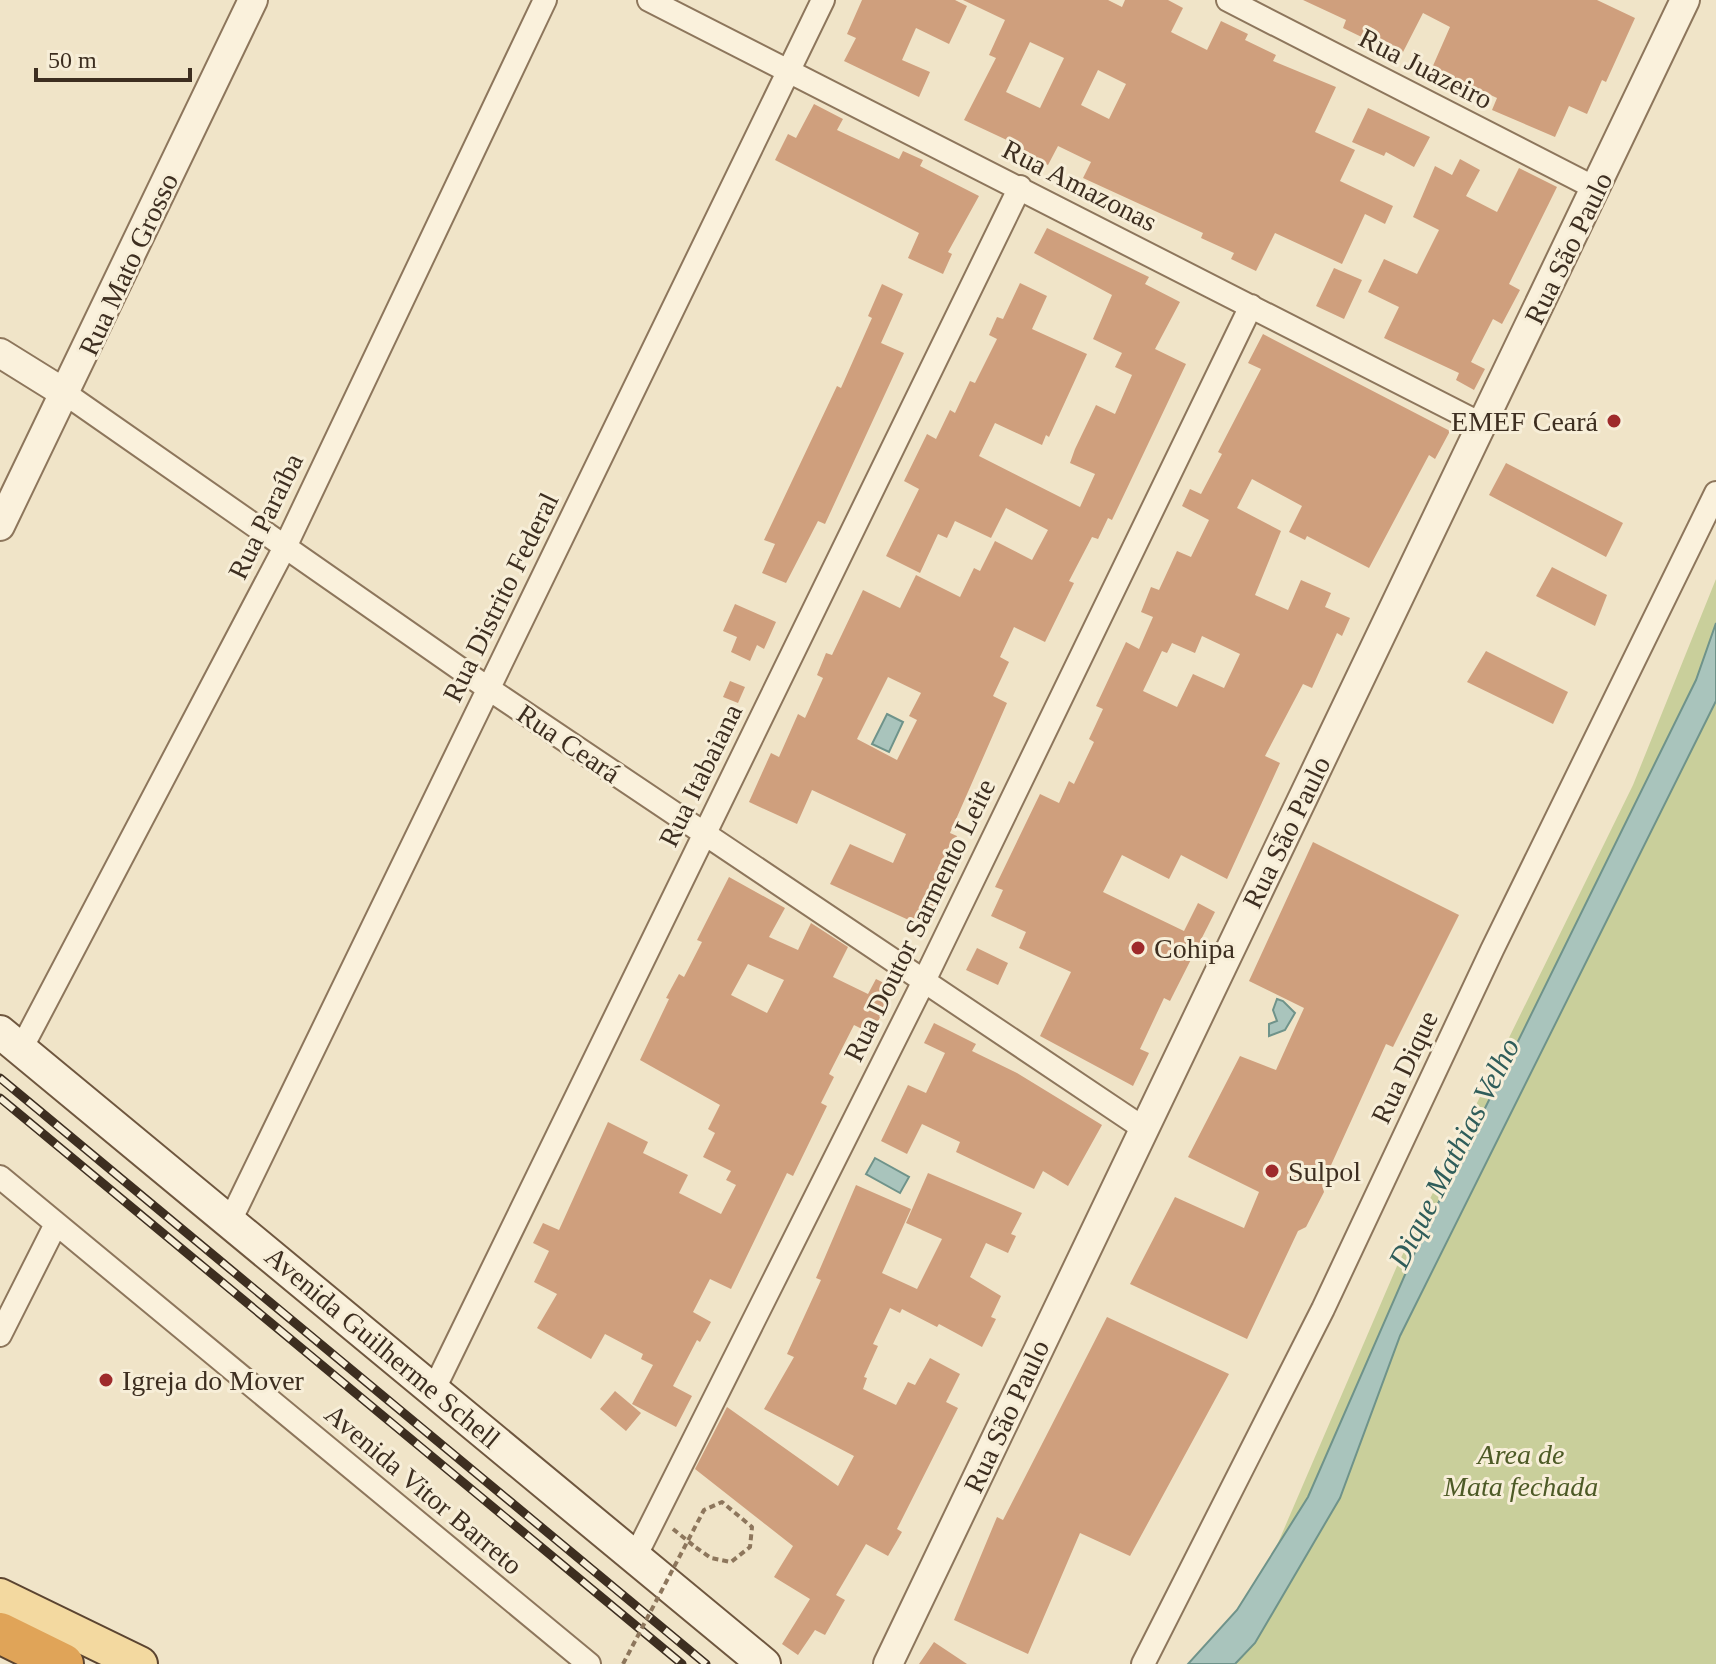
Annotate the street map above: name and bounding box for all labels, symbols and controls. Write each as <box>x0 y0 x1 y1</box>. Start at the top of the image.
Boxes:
street label: Rua Juazeiro <box>1354 22 1498 115</box>
scale bar <box>36 32 190 82</box>
text: 50 m <box>48 47 97 73</box>
street label: Rua Amazonas <box>998 133 1162 238</box>
street label: Rua São Paulo <box>1518 167 1619 329</box>
street label: Rua Mato Grosso <box>73 168 184 360</box>
place label: EMEF Ceará <box>1451 406 1599 437</box>
marker: EMEF Ceará <box>1605 412 1623 430</box>
street label: Rua Paraíba <box>222 448 309 584</box>
street label: Rua Distrito Federal <box>436 487 565 707</box>
street label: Rua Ceará <box>511 698 627 789</box>
street label: Rua Itabaiana <box>653 698 749 852</box>
street label: Rua São Paulo <box>1236 751 1337 913</box>
street label: Rua Doutor Sarmento Leite <box>838 774 1001 1066</box>
place label: Cohipa <box>1154 933 1235 964</box>
marker: Cohipa <box>1129 939 1147 957</box>
street label: Rua Dique <box>1365 1006 1444 1128</box>
water label: Dique Mathias Velho <box>1381 1032 1526 1274</box>
place label: Sulpol <box>1288 1156 1361 1187</box>
marker: Sulpol <box>1263 1162 1281 1180</box>
street label: Avenida Guilherme Schell <box>259 1240 506 1455</box>
street label: Rua São Paulo <box>958 1335 1055 1497</box>
place label: Igreja do Mover <box>122 1365 305 1396</box>
marker: Igreja do Mover <box>97 1371 115 1389</box>
street label: Avenida Vitor Barreto <box>319 1398 528 1581</box>
park label: Area de Mata fechada <box>1443 1439 1598 1502</box>

